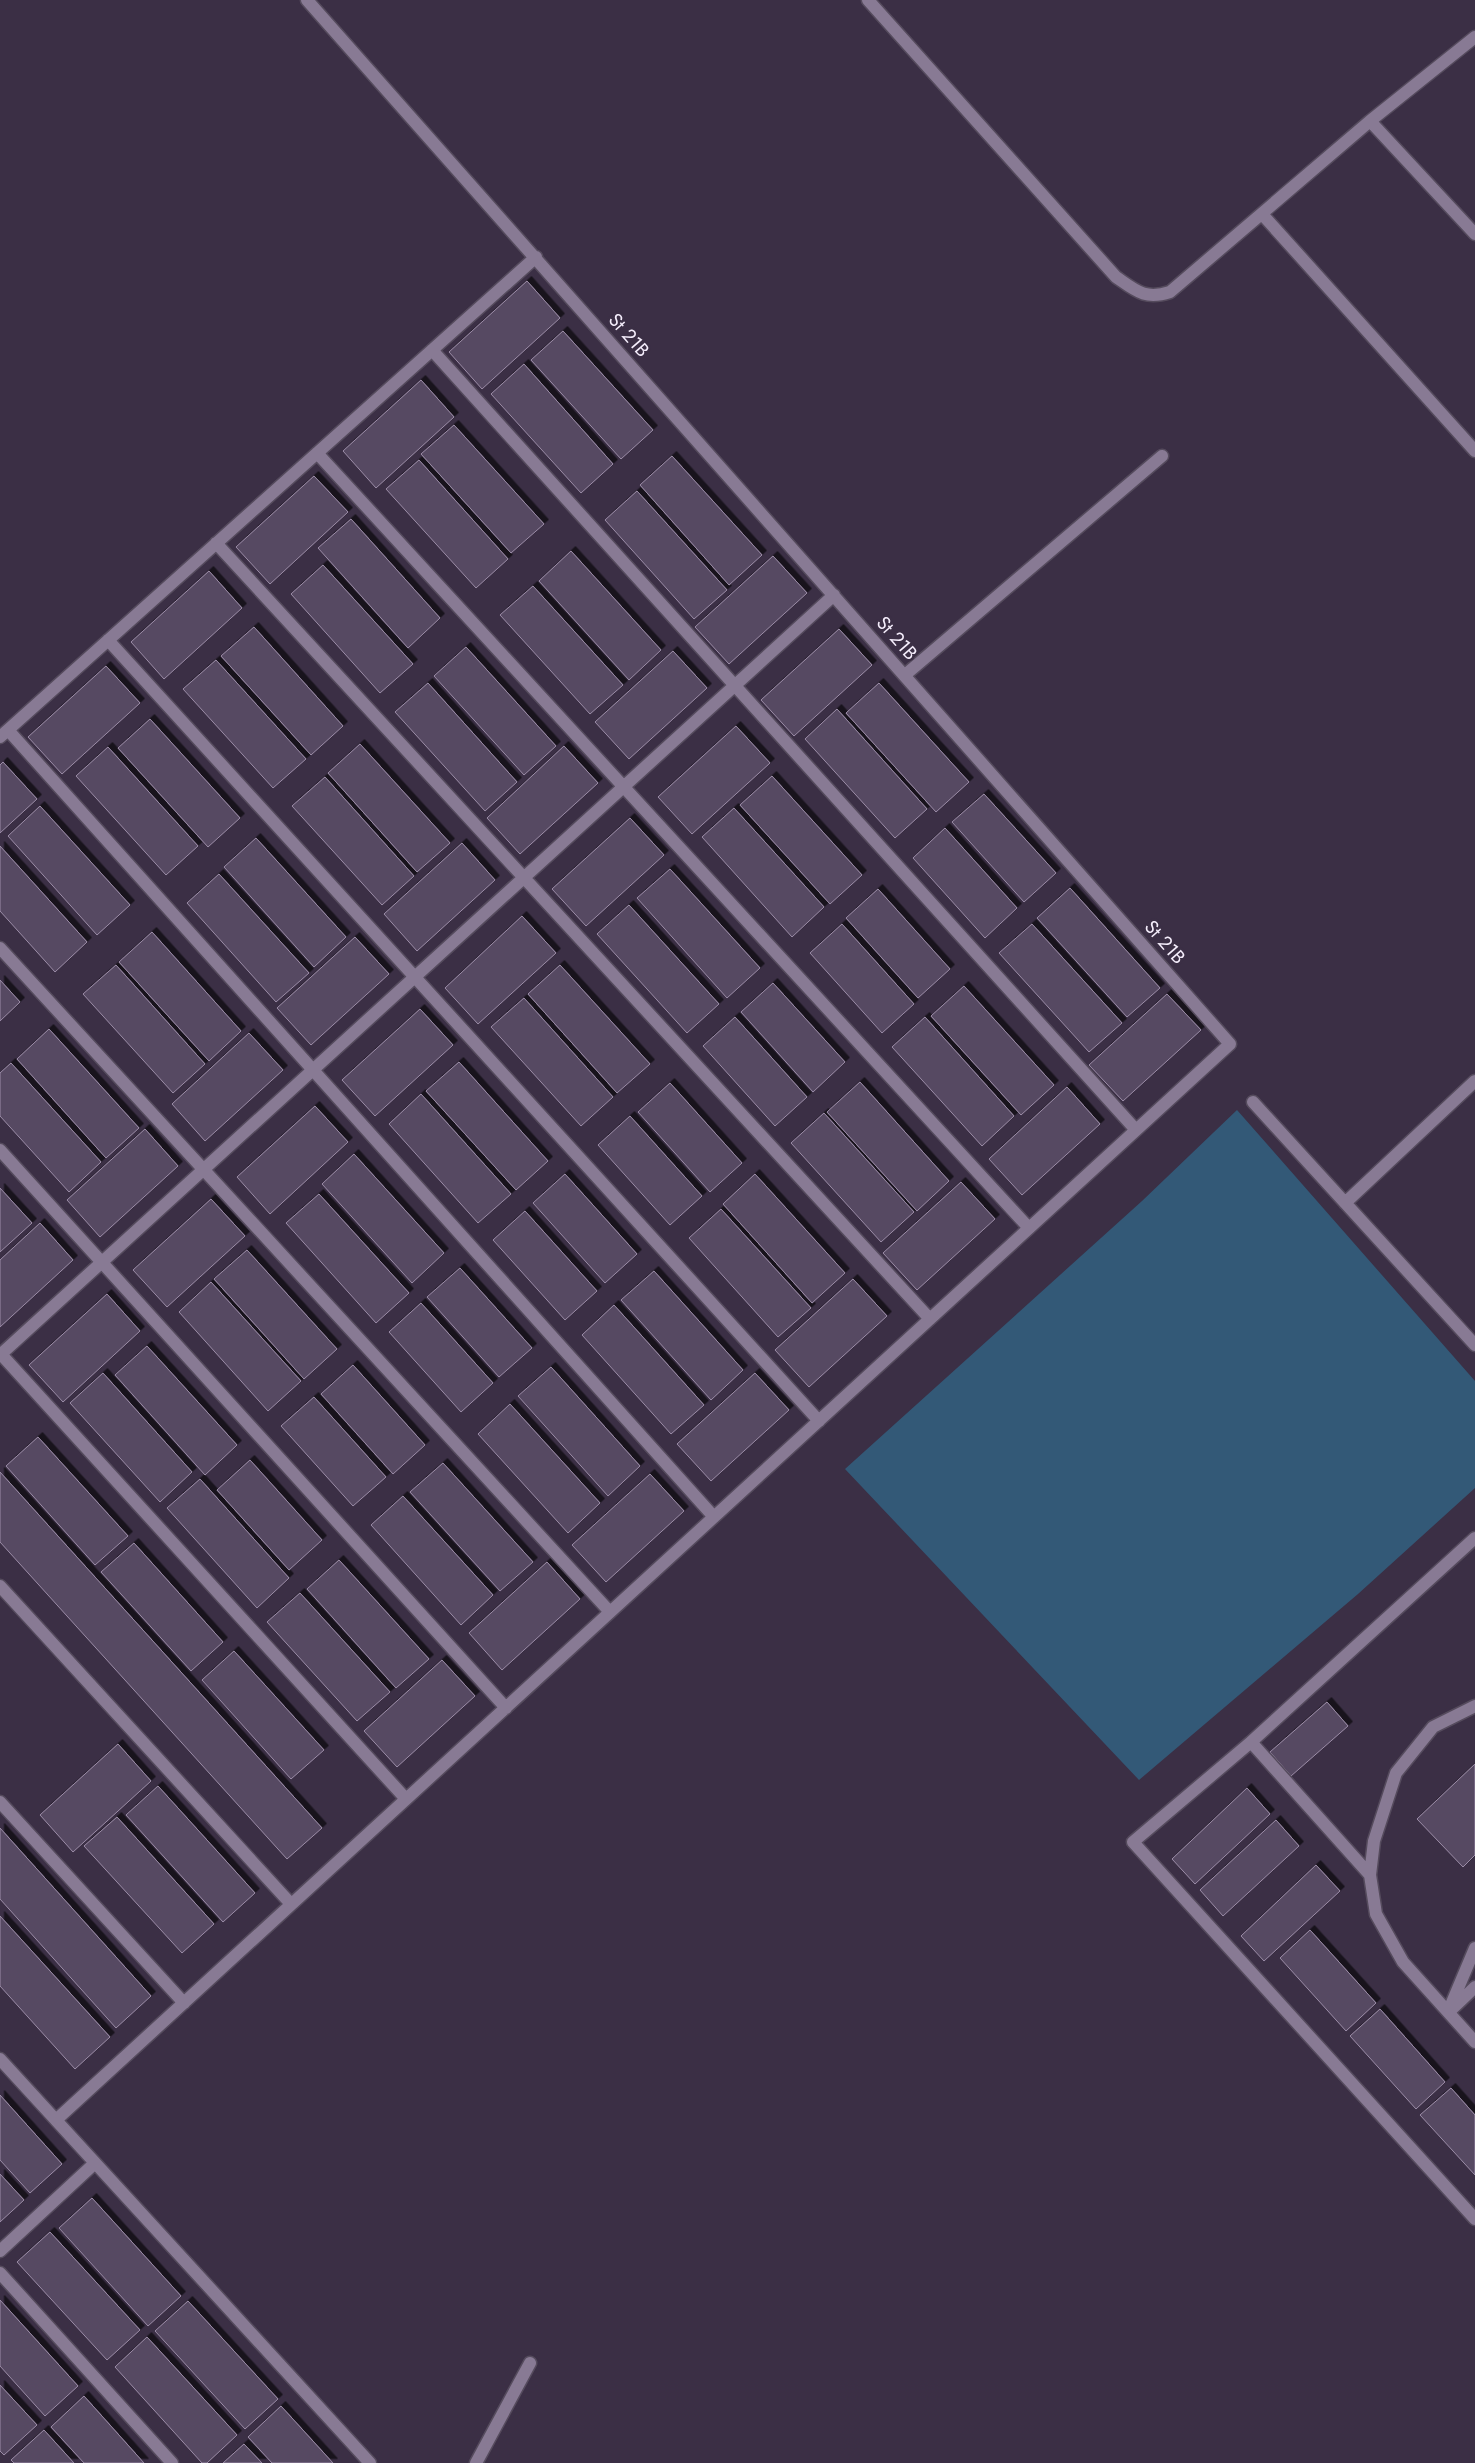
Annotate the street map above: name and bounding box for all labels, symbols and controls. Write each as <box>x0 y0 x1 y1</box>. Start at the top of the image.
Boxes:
street label: St 21B <box>602 307 656 363</box>
street label: St 21B <box>870 610 924 666</box>
street label: St 21B <box>1138 914 1192 970</box>

